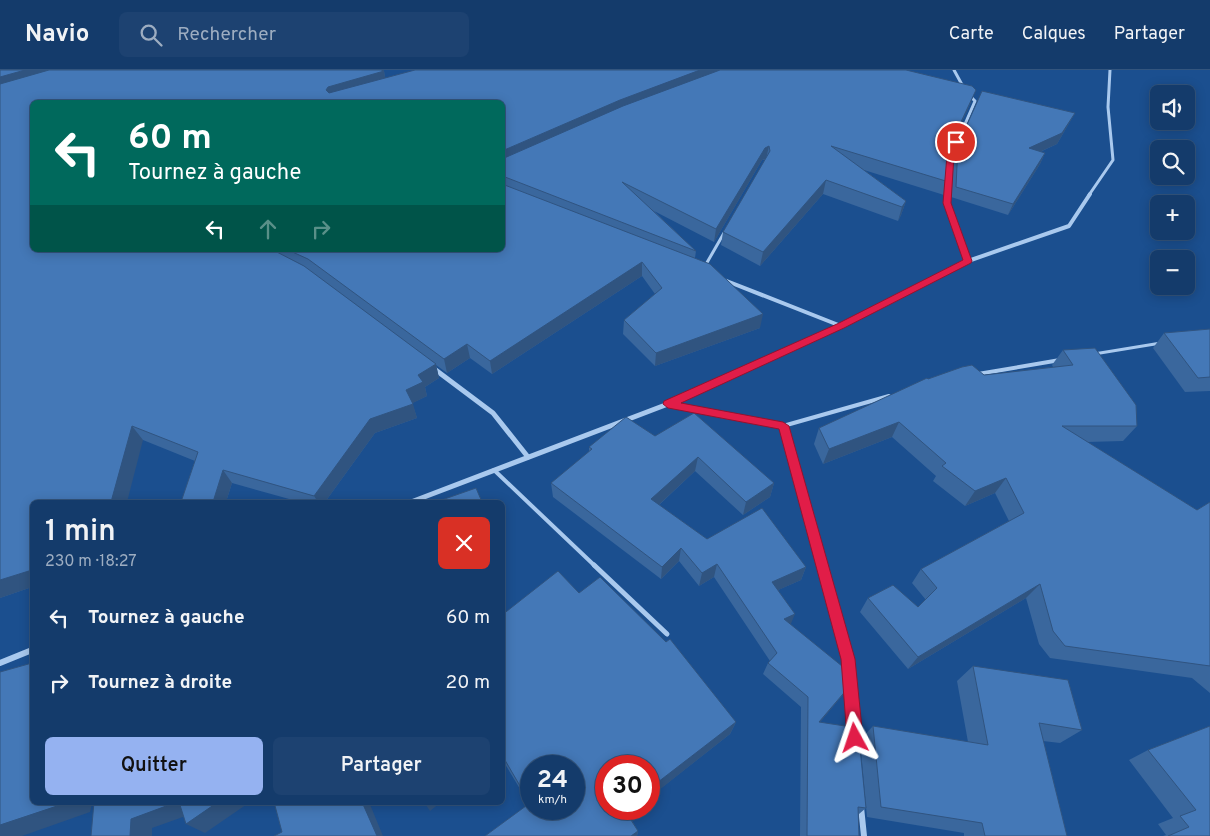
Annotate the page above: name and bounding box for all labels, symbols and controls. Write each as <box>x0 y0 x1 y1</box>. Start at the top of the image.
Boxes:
search box <box>119 12 469 57</box>
text: Navio <box>25 20 89 50</box>
icon: search <box>137 21 165 49</box>
text: Rechercher <box>177 23 276 47</box>
text: Carte <box>949 23 994 46</box>
text: Calques <box>1022 23 1086 46</box>
text: Partager <box>1114 23 1185 46</box>
map controls <box>1150 85 1195 295</box>
button: sound <box>1150 85 1195 130</box>
text: 60 m <box>128 117 212 161</box>
icon: left <box>45 120 110 185</box>
pin <box>935 121 977 163</box>
icon: arrive <box>942 128 970 156</box>
button: search <box>1150 140 1195 185</box>
text: Tournez à gauche <box>128 160 301 187</box>
button: + <box>1150 195 1195 240</box>
icon: left <box>201 215 229 243</box>
icon: ahead <box>254 215 282 243</box>
icon: right <box>307 215 335 243</box>
button: − <box>1150 250 1195 295</box>
text: 1 min <box>45 514 116 551</box>
button: close <box>438 517 490 569</box>
text: 230 m · 18:27 <box>45 552 137 572</box>
icon: left <box>45 604 73 632</box>
text: Tournez à gauche <box>88 606 245 630</box>
text: 60 m <box>446 606 490 630</box>
icon: right <box>45 669 73 697</box>
text: Tournez à droite <box>88 671 232 695</box>
text: 20 m <box>446 671 490 695</box>
position arrow <box>828 711 880 763</box>
button: Quitter <box>45 737 263 795</box>
button: Partager <box>273 737 490 795</box>
speed limit sign: 30 <box>595 755 660 820</box>
text: 24 <box>537 765 568 797</box>
text: km/h <box>538 792 567 808</box>

